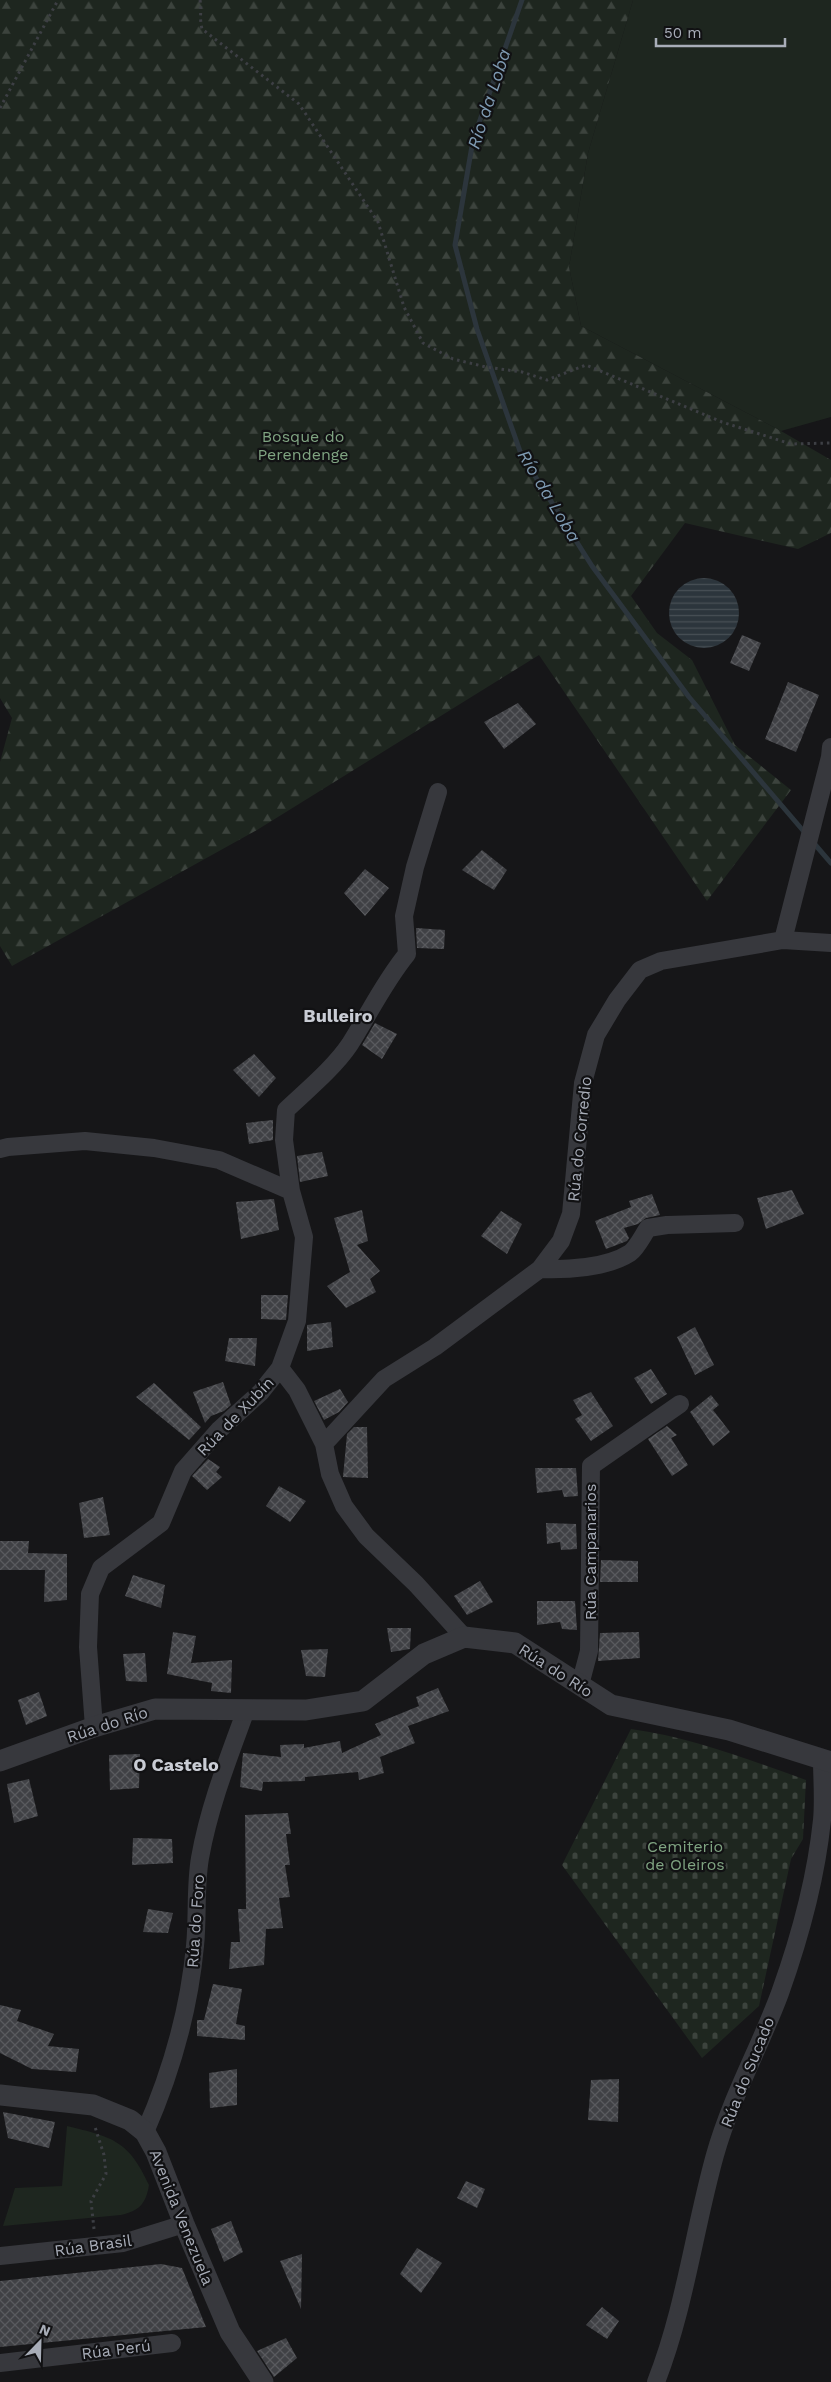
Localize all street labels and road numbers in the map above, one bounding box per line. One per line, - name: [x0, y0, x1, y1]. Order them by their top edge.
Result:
- street label: Rúa do Corredio: [563, 1075, 596, 1203]
- street label: Rúa de Xubín: [193, 1373, 278, 1460]
- street label: Rúa Campanarios: [581, 1484, 600, 1620]
- street label: Rúa do Río: [515, 1640, 596, 1701]
- street label: Rúa do Río: [64, 1702, 150, 1746]
- street label: Rúa do Foro: [183, 1874, 208, 1969]
- street label: Rúa do Sucado: [717, 2014, 778, 2130]
- street label: Avenida Venezuela: [146, 2146, 218, 2288]
- street label: Rúa Brasil: [53, 2231, 133, 2260]
- street label: Rúa Perú: [80, 2336, 152, 2363]

